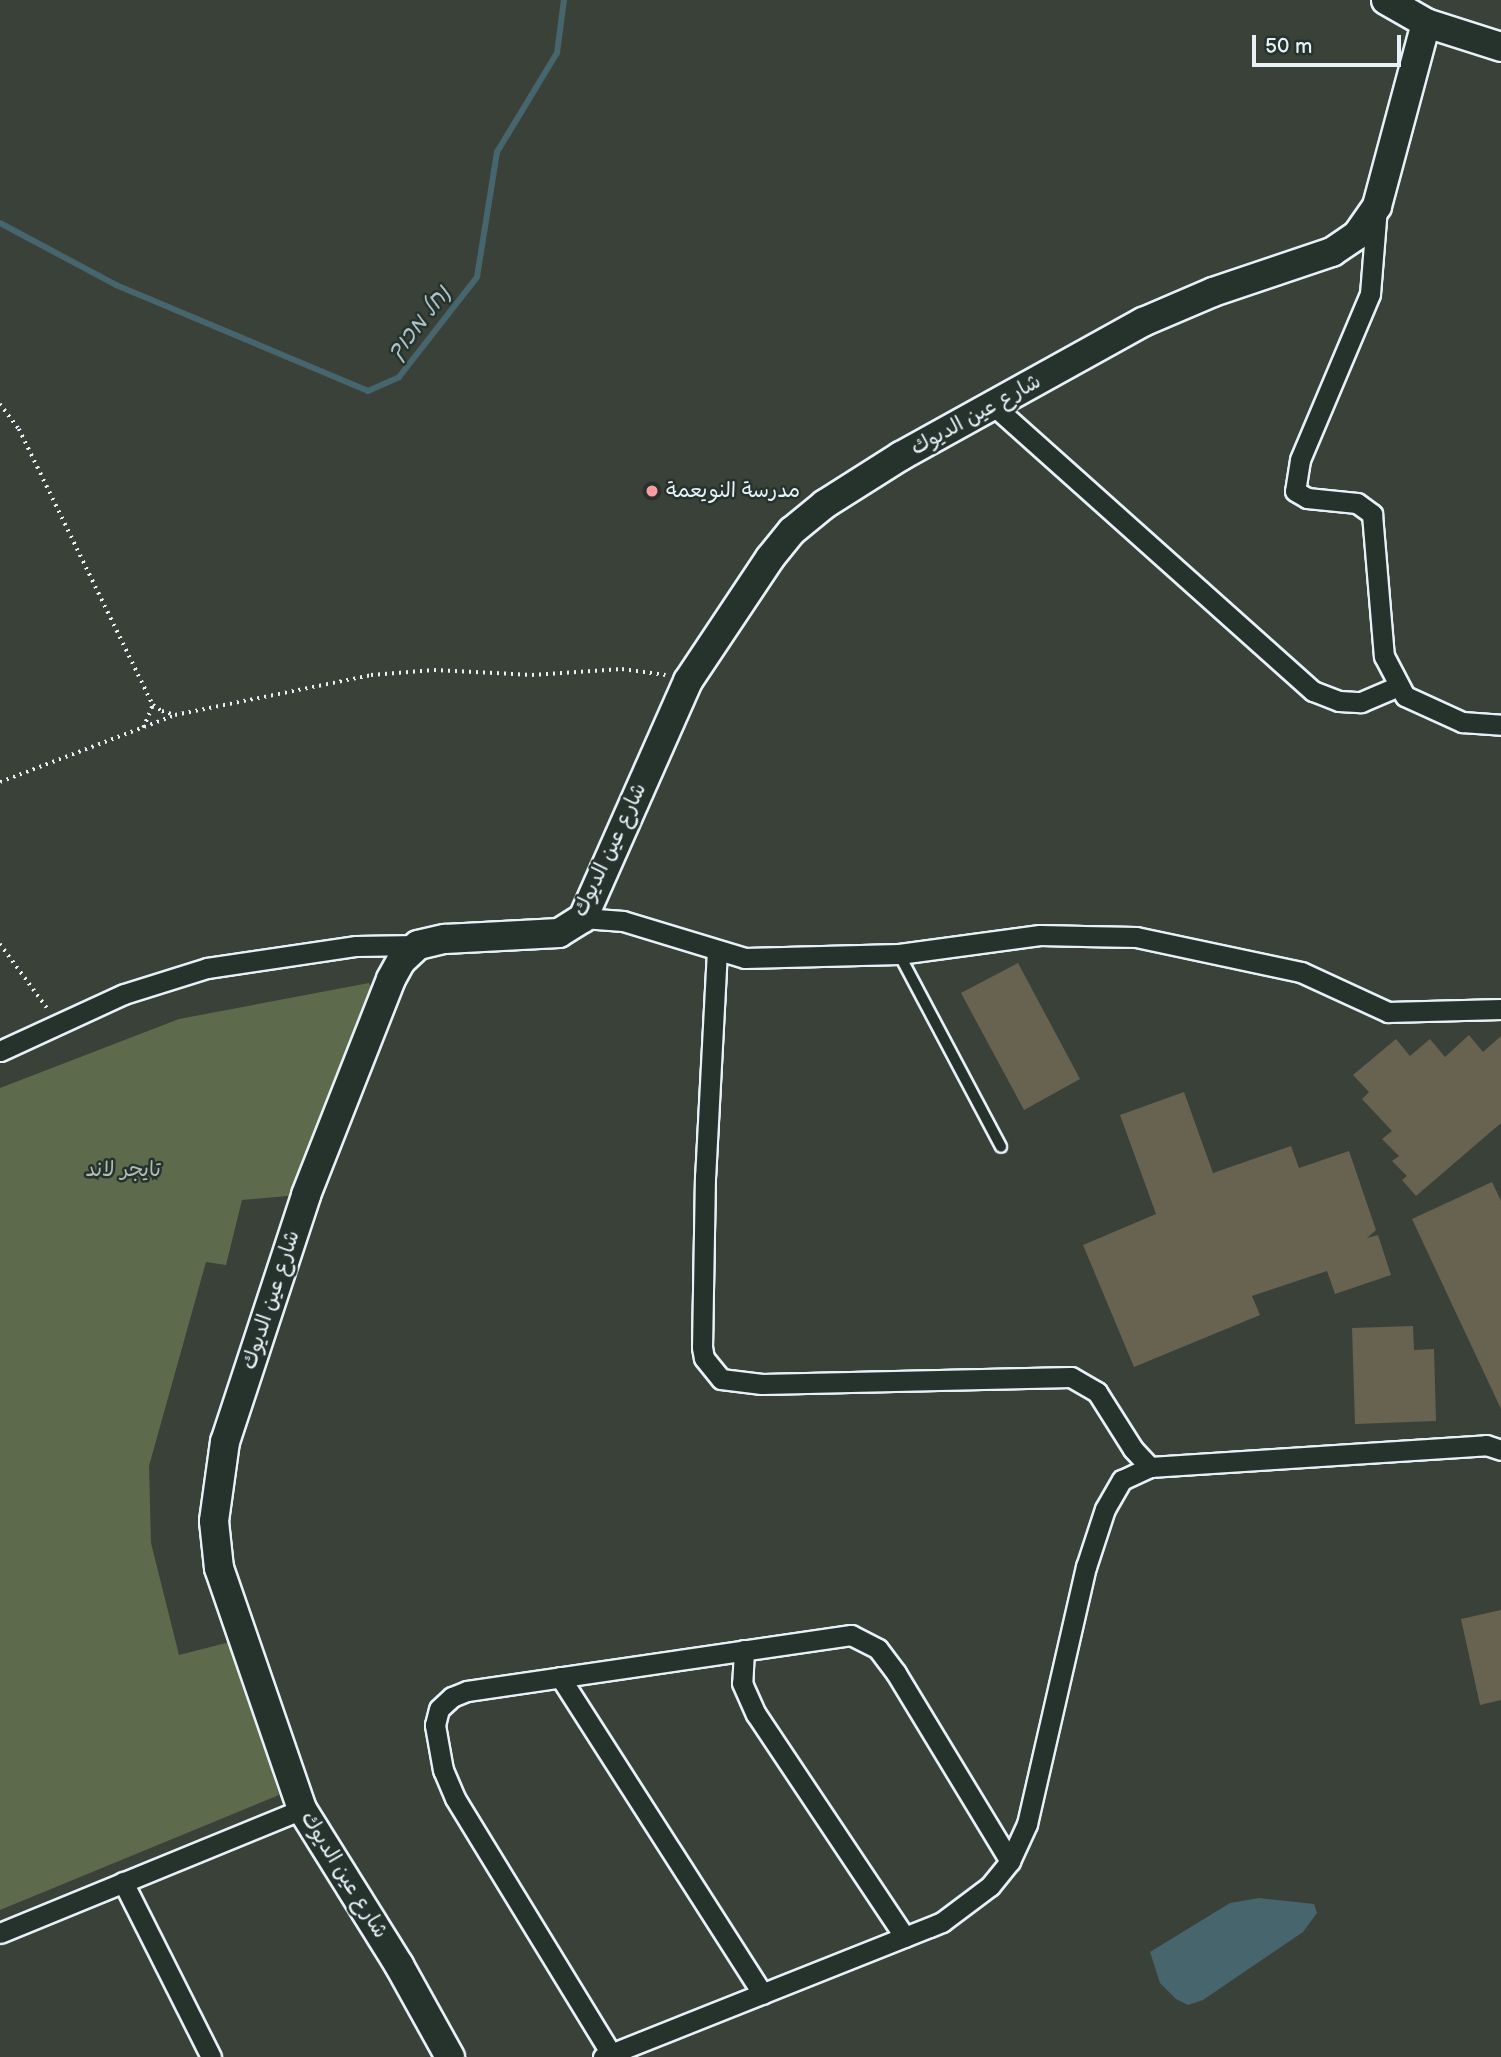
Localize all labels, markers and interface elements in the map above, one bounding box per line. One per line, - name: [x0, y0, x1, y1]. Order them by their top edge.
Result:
- scale bar: [1256, 21, 1405, 65]
- text: 50 m: [1265, 34, 1312, 59]
- water label: נחל מכוך: [382, 281, 456, 365]
- street label: شارع عين الديوك: [907, 369, 1045, 461]
- place label: مدرسة النويعمة: [666, 478, 800, 504]
- marker: مدرسة النويعمة: [644, 483, 660, 499]
- street label: شارع عين الديوك: [568, 779, 652, 921]
- park label: تايجر لاند: [85, 1157, 161, 1183]
- street label: شارع عين الديوك: [237, 1227, 305, 1373]
- street label: شارع عين الديوك: [295, 1807, 393, 1943]

